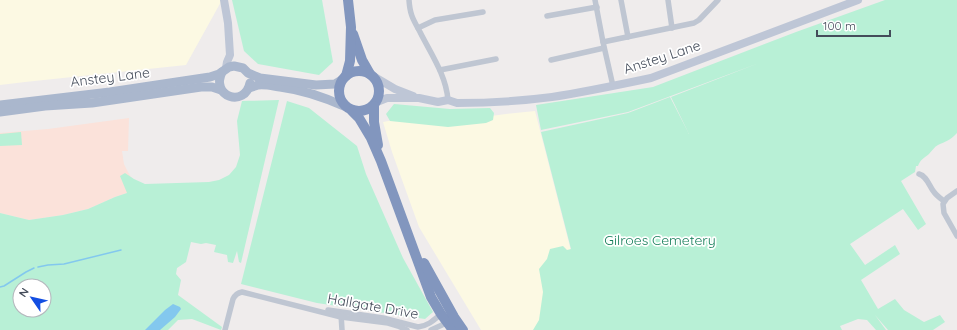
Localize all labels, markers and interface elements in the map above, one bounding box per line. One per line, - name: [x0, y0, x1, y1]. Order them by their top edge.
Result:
- scale bar: [817, 12, 890, 38]
- text: 100 m: [823, 18, 856, 33]
- street label: Anstey Lane: [621, 36, 703, 78]
- street label: Anstey Lane: [69, 63, 151, 91]
- park label: Gilroes Cemetery: [604, 231, 716, 249]
- north arrow: [12, 278, 52, 318]
- text: N: [16, 285, 32, 300]
- street label: Hallgate Drive: [326, 289, 420, 323]

